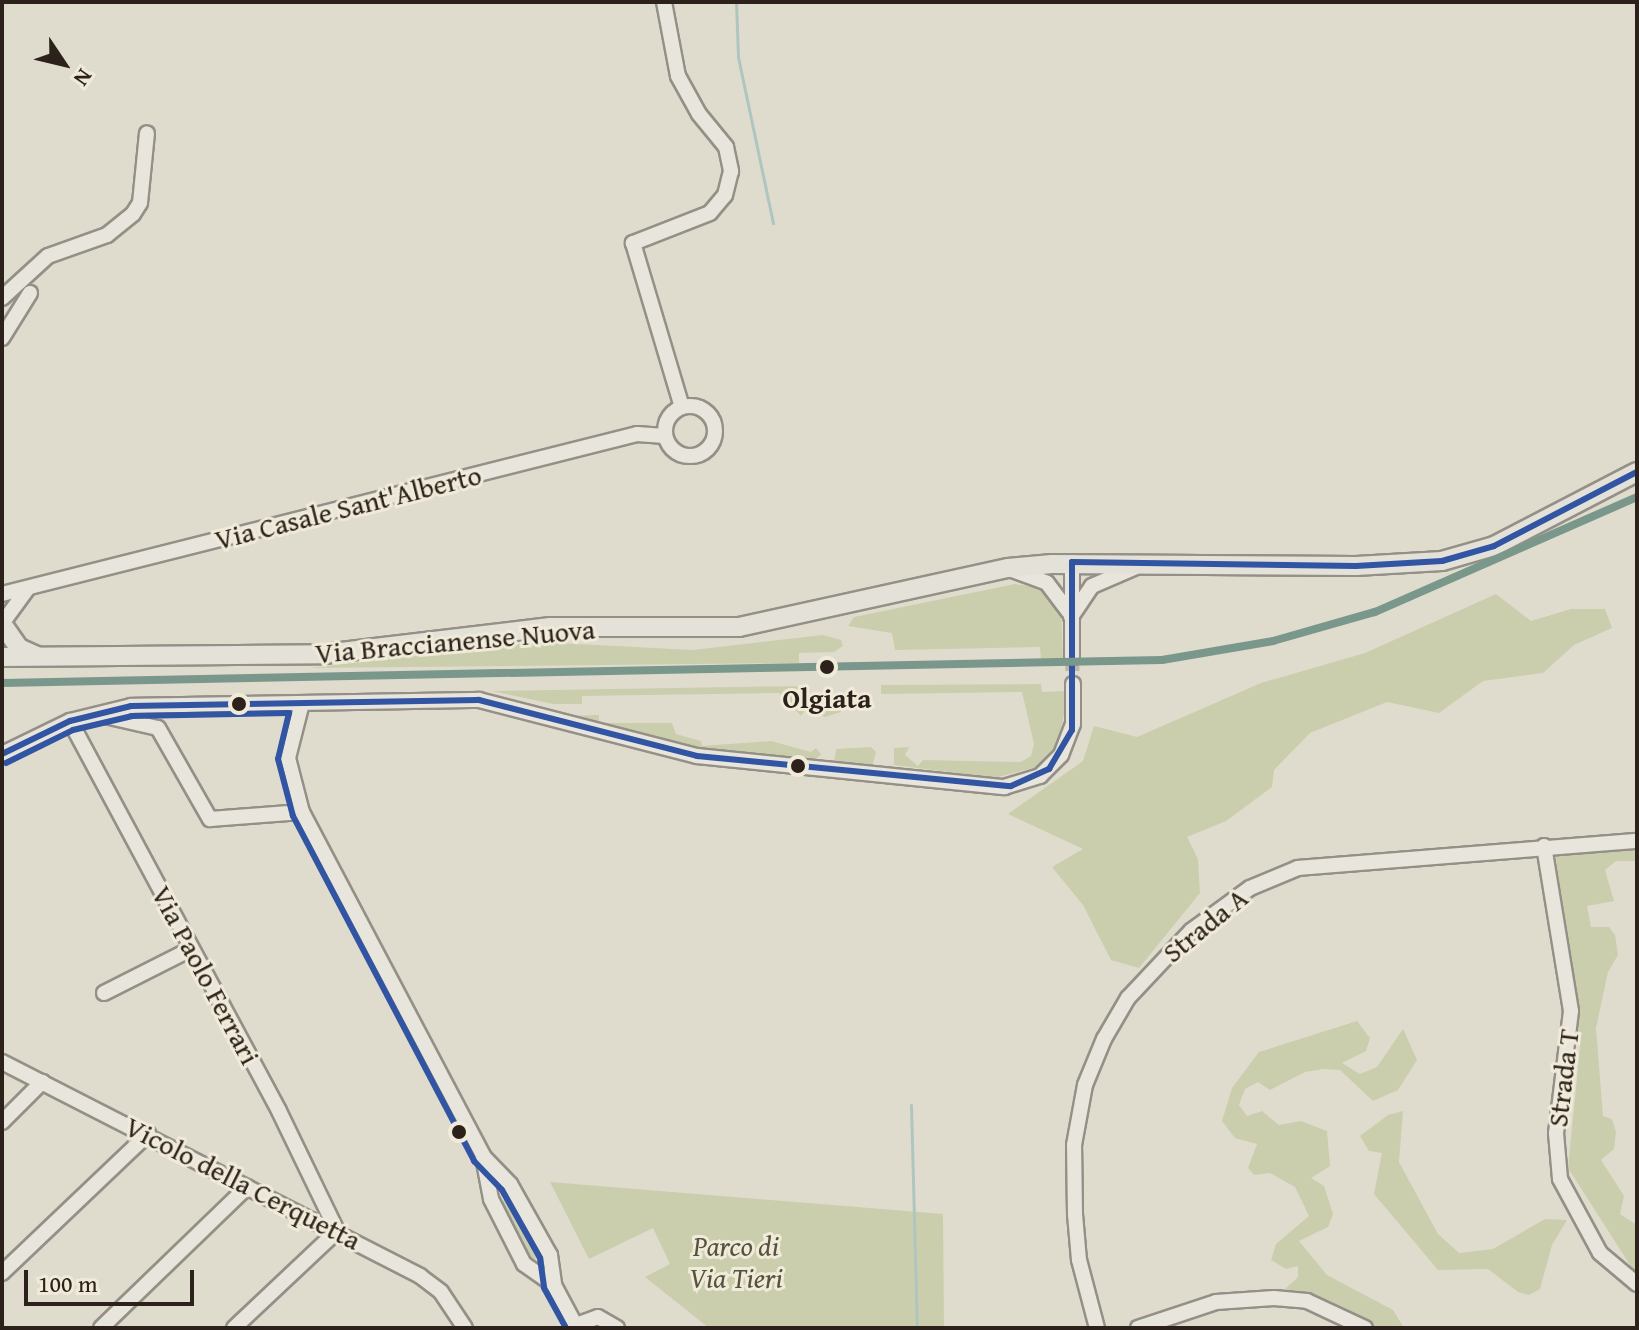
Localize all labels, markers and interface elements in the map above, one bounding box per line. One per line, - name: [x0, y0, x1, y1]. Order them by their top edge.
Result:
- north arrow: [24, 24, 104, 104]
- text: N: [66, 63, 101, 93]
- street label: Via Casale Sant'Alberto: [211, 458, 485, 556]
- street label: Via Braccianense Nuova: [314, 612, 596, 670]
- marker: Olgiata: [816, 656, 838, 678]
- place label: Olgiata: [782, 681, 872, 715]
- unlabelled marker: [231, 696, 247, 712]
- unlabelled marker: [790, 758, 806, 774]
- street label: Via Paolo Ferrari: [145, 880, 267, 1070]
- street label: Strada A: [1156, 881, 1254, 969]
- street label: Strada T: [1540, 1027, 1586, 1129]
- street label: Vicolo della Cerquetta: [120, 1109, 366, 1257]
- unlabelled marker: [451, 1124, 467, 1140]
- park label: Parco di Via Tieri: [689, 1229, 783, 1295]
- scale bar: [28, 1254, 198, 1304]
- text: 100 m: [38, 1266, 98, 1301]

